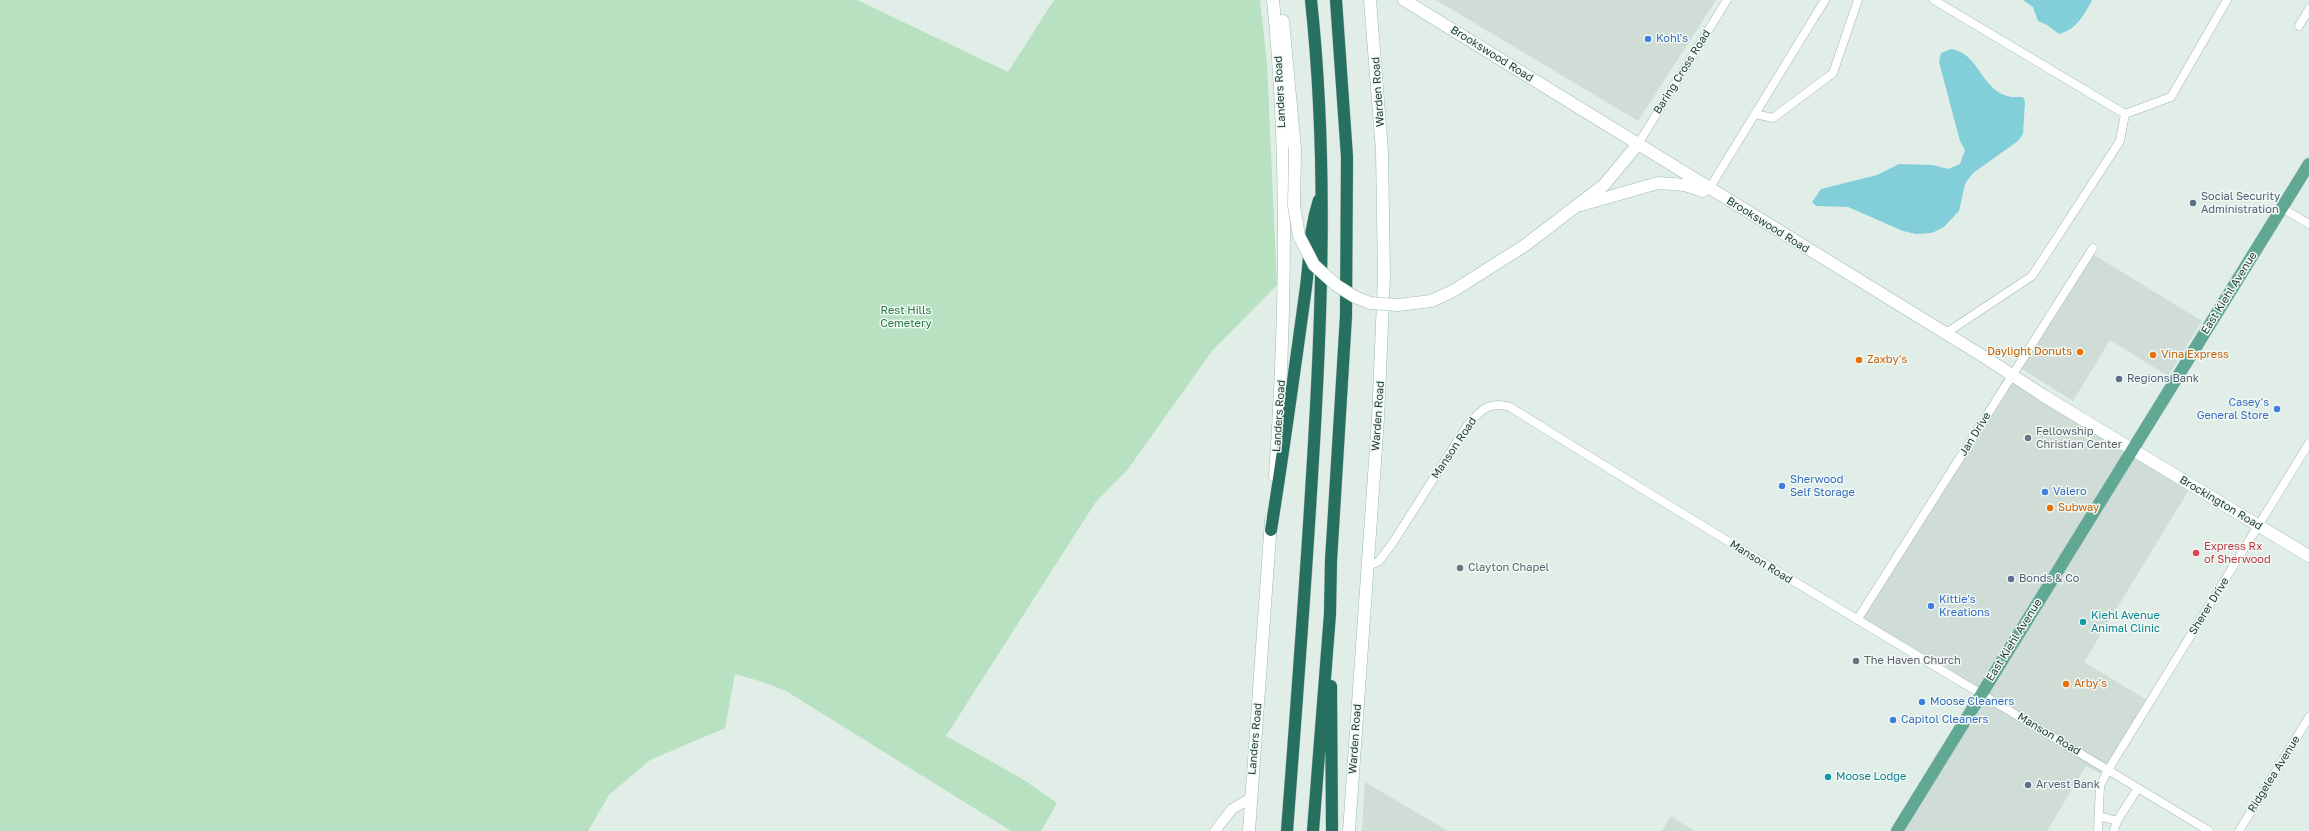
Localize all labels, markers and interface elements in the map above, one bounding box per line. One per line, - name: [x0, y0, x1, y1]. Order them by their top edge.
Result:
- street label: Brookswood Road: [1448, 23, 1536, 85]
- street label: Baring Cross Road: [1651, 27, 1713, 117]
- place label: Kohl's: [1656, 32, 1688, 46]
- marker: Kohl's: [1643, 34, 1653, 44]
- street label: Landers Road: [1272, 56, 1288, 128]
- street label: Warden Road: [1369, 57, 1387, 127]
- place label: Social Security Administration: [2201, 190, 2280, 216]
- street label: Brookswood Road: [1724, 194, 1812, 256]
- marker: Social Security Administration: [2188, 198, 2198, 208]
- street label: East Kiehl Avenue: [2198, 249, 2260, 337]
- park label: Rest Hills Cemetery: [880, 304, 932, 330]
- place label: Daylight Donuts: [1987, 345, 2072, 359]
- marker: Daylight Donuts: [2075, 347, 2085, 357]
- place label: Vina Express: [2161, 348, 2229, 362]
- marker: Vina Express: [2148, 350, 2158, 360]
- place label: Zaxby's: [1867, 353, 1907, 367]
- marker: Zaxby's: [1854, 355, 1864, 365]
- place label: Regions Bank: [2127, 372, 2199, 386]
- marker: Regions Bank: [2114, 374, 2124, 384]
- street label: Landers Road: [1270, 379, 1288, 453]
- street label: Warden Road: [1369, 381, 1387, 451]
- place label: Casey's General Store: [2197, 396, 2269, 422]
- marker: Casey's General Store: [2272, 404, 2282, 414]
- street label: Jan Drive: [1956, 410, 1994, 458]
- street label: Manson Road: [1429, 415, 1479, 481]
- place label: Fellowship Christian Center: [2036, 425, 2122, 451]
- marker: Fellowship Christian Center: [2023, 433, 2033, 443]
- place label: Sherwood Self Storage: [1790, 473, 1855, 499]
- street label: Brockington Road: [2177, 473, 2265, 533]
- marker: Sherwood Self Storage: [1777, 481, 1787, 491]
- place label: Valero: [2053, 485, 2086, 499]
- marker: Valero: [2040, 487, 2050, 497]
- place label: Subway: [2058, 501, 2099, 515]
- marker: Subway: [2045, 503, 2055, 513]
- street label: Manson Road: [1727, 538, 1795, 586]
- place label: Express Rx of Sherwood: [2204, 540, 2271, 566]
- marker: Express Rx of Sherwood: [2191, 548, 2201, 558]
- place label: Clayton Chapel: [1468, 561, 1549, 575]
- marker: Clayton Chapel: [1455, 563, 1465, 573]
- place label: Bonds & Co: [2019, 572, 2079, 586]
- marker: Bonds & Co: [2006, 574, 2016, 584]
- street label: Sherer Drive: [2186, 575, 2232, 637]
- place label: Kittie's Kreations: [1939, 593, 1990, 619]
- street label: East Kiehl Avenue: [1983, 596, 2045, 684]
- marker: Kittie's Kreations: [1926, 601, 1936, 611]
- place label: Kiehl Avenue Animal Clinic: [2091, 609, 2160, 635]
- marker: Kiehl Avenue Animal Clinic: [2078, 617, 2088, 627]
- place label: The Haven Church: [1864, 654, 1961, 668]
- marker: The Haven Church: [1851, 656, 1861, 666]
- place label: Arby's: [2074, 677, 2107, 691]
- marker: Arby's: [2061, 679, 2071, 689]
- place label: Moose Cleaners: [1930, 695, 2014, 709]
- marker: Moose Cleaners: [1917, 697, 1927, 707]
- street label: Landers Road: [1245, 702, 1265, 776]
- street label: Warden Road: [1346, 704, 1364, 774]
- street label: Manson Road: [2015, 710, 2083, 758]
- place label: Capitol Cleaners: [1901, 713, 1988, 727]
- marker: Capitol Cleaners: [1888, 715, 1898, 725]
- street label: Ridgelea Avenue: [2245, 733, 2303, 815]
- place label: Moose Lodge: [1836, 770, 1906, 784]
- marker: Moose Lodge: [1823, 772, 1833, 782]
- place label: Arvest Bank: [2036, 778, 2100, 792]
- marker: Arvest Bank: [2023, 780, 2033, 790]

